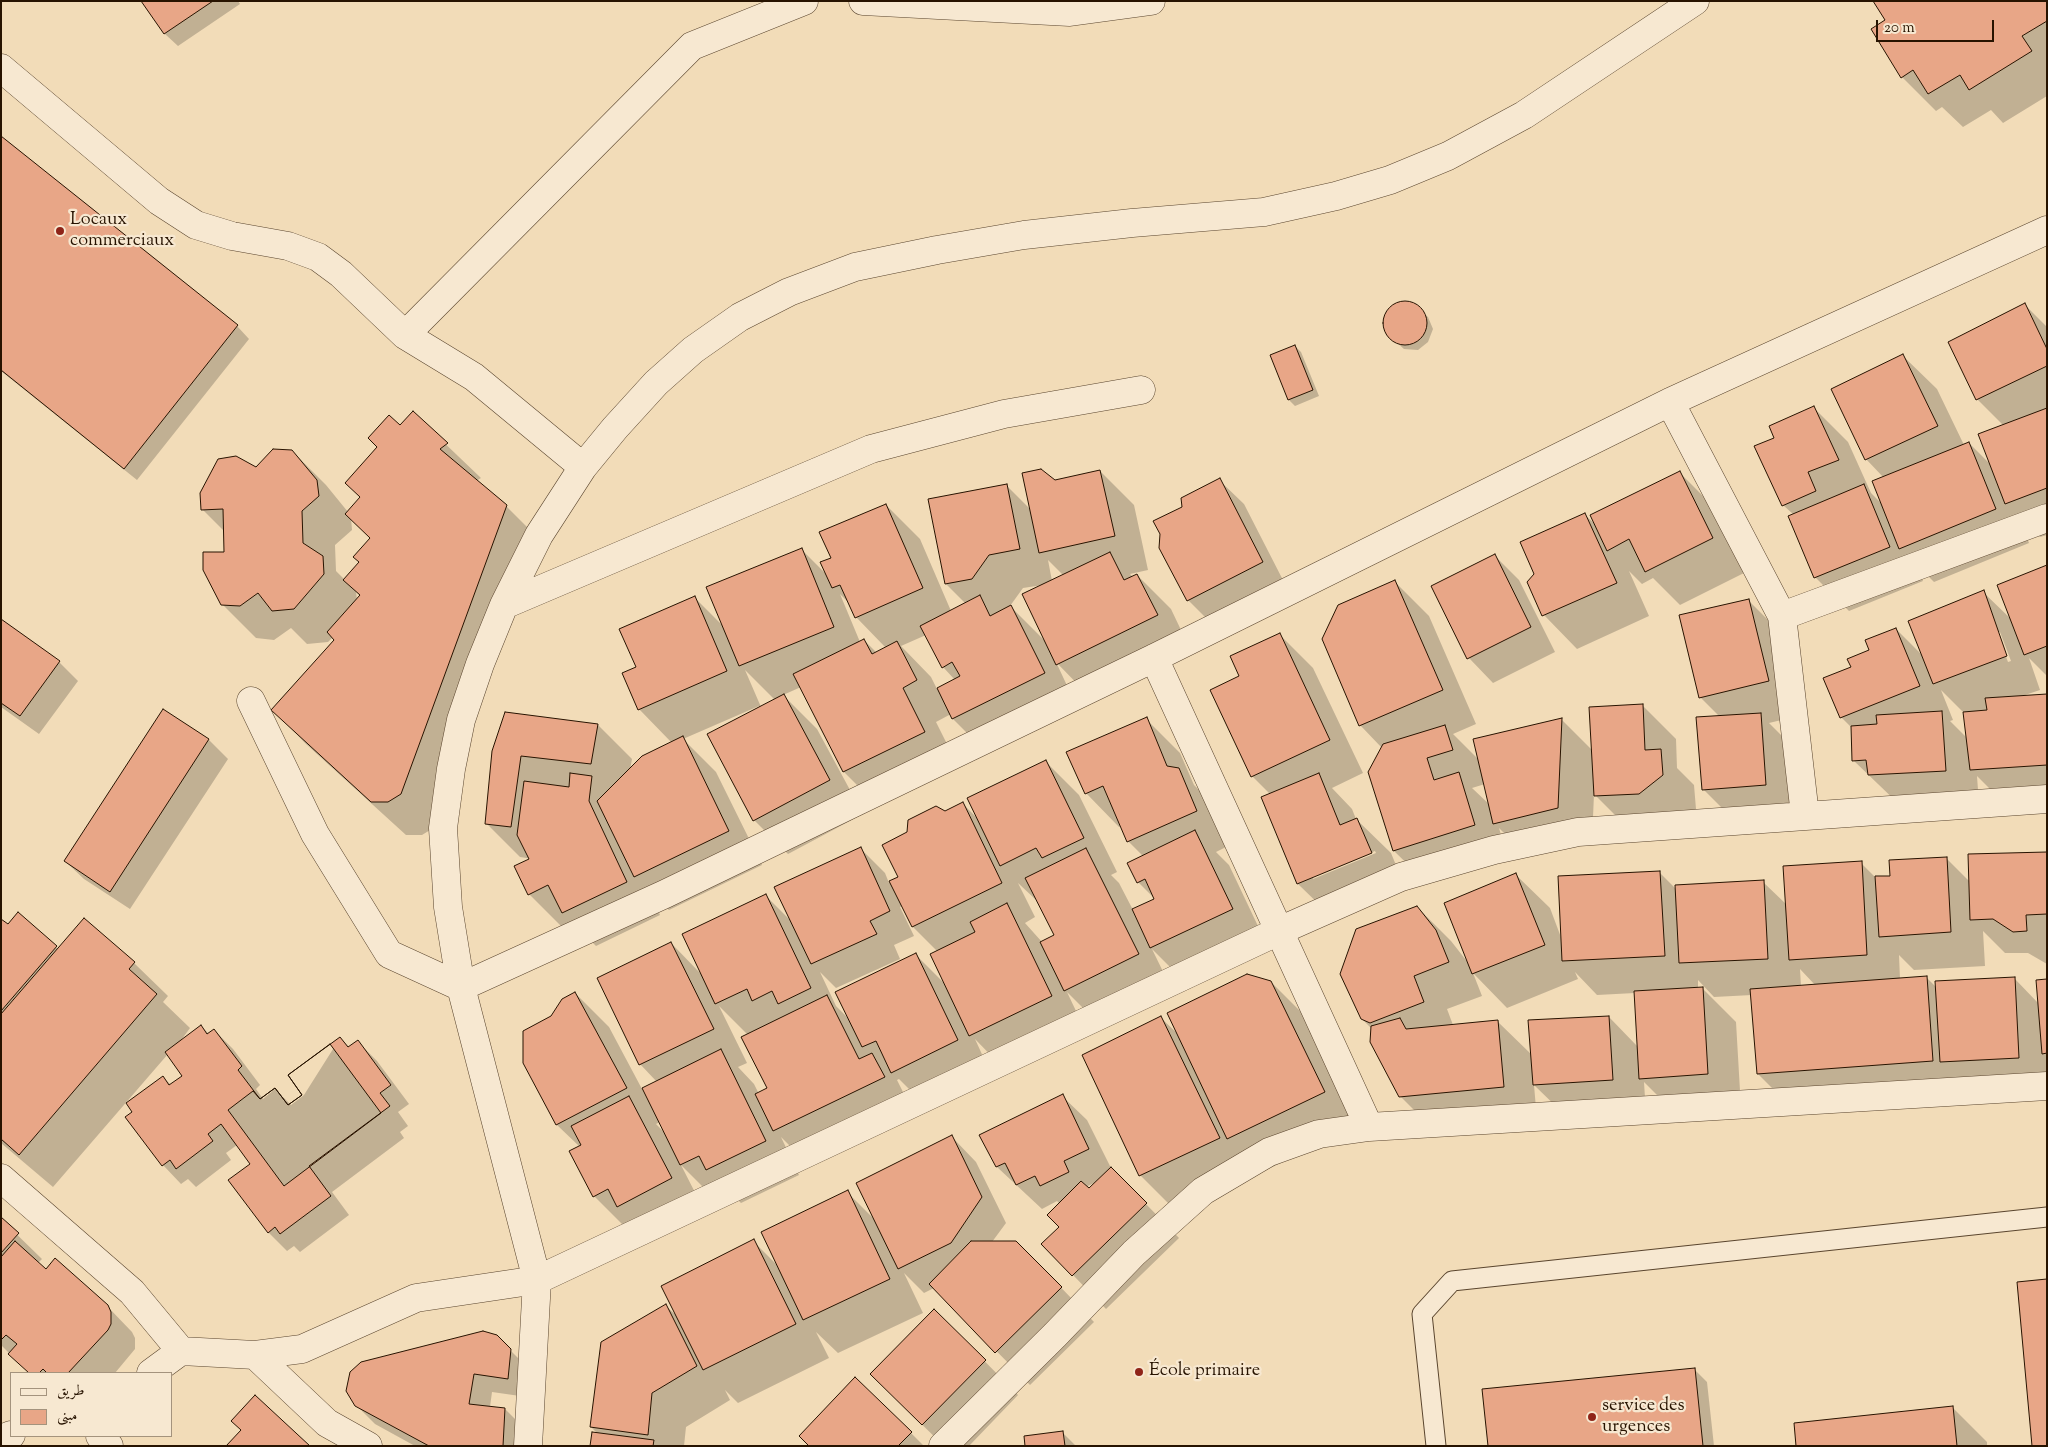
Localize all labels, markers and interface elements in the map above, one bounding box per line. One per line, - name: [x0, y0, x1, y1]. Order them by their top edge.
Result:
- scale bar: [1878, 10, 1996, 42]
- text: 20 m: [1884, 18, 1915, 39]
- place label: Locaux commerciaux: [70, 210, 174, 252]
- marker: Locaux commerciaux: [54, 225, 66, 237]
- place label: École primaire: [1149, 1361, 1260, 1383]
- marker: École primaire: [1133, 1366, 1145, 1378]
- legend: [10, 1372, 172, 1437]
- text: طريق: [57, 1381, 84, 1402]
- place label: service des urgences: [1602, 1396, 1684, 1438]
- text: مبنى: [57, 1406, 77, 1427]
- marker: service des urgences: [1586, 1411, 1598, 1423]

